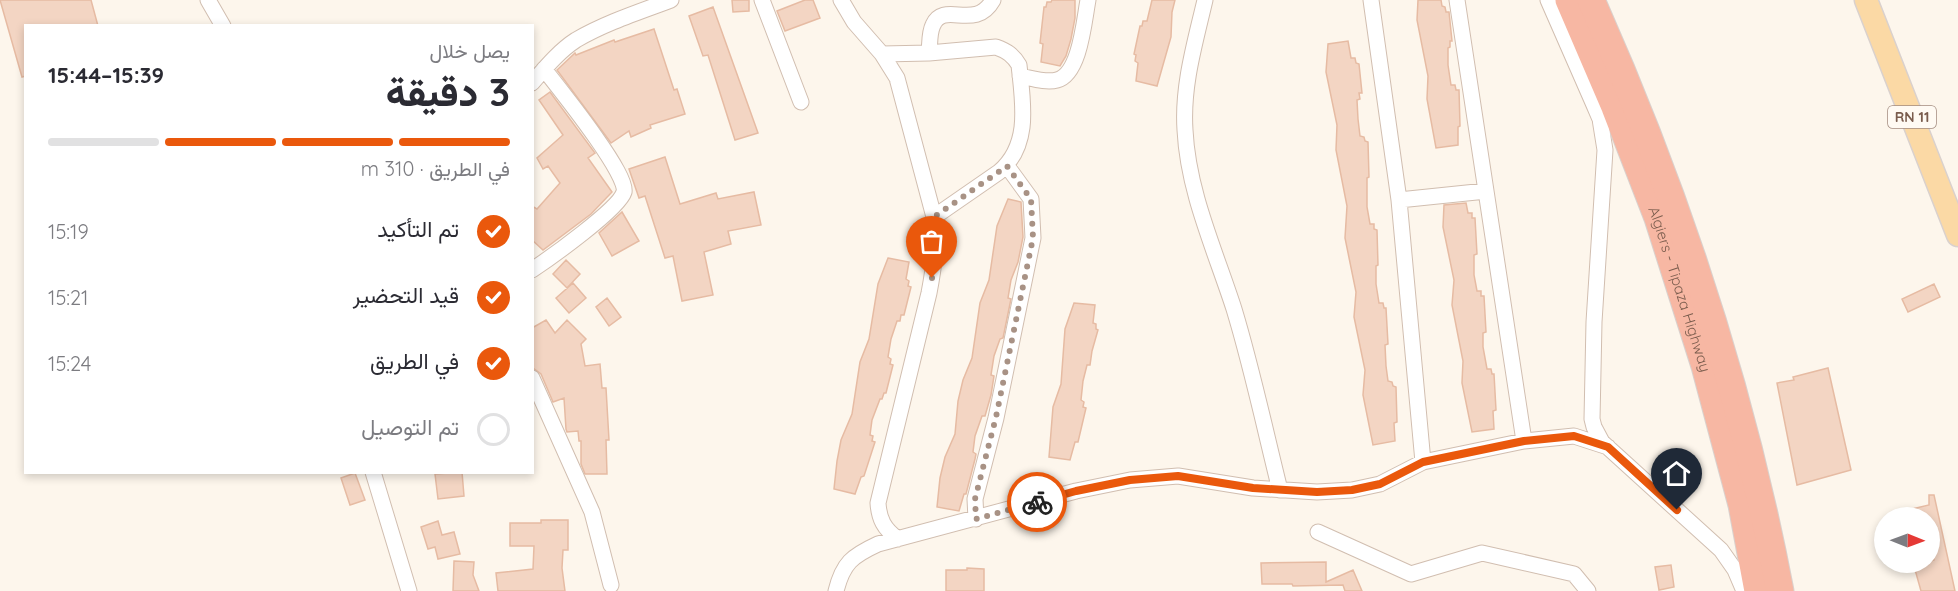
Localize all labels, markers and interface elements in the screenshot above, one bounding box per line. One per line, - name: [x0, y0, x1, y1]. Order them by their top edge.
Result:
- text: يصل خلال: [429, 38, 510, 63]
- text: 15:39–15:44: [48, 61, 164, 89]
- text: 3 دقيقة: [386, 67, 510, 116]
- road number: RN 11: [1888, 106, 1936, 128]
- text: في الطريق · 310 m: [361, 156, 510, 181]
- street label: Algiers - Tipaza Highway: [1645, 203, 1716, 374]
- text: تم التأكيد: [377, 215, 459, 243]
- icon: check: [477, 215, 510, 248]
- pin: [906, 216, 957, 278]
- text: 15:19: [48, 219, 89, 244]
- icon: bag: [915, 225, 948, 258]
- text: قيد التحضير: [353, 281, 459, 309]
- icon: check: [477, 281, 510, 314]
- text: 15:21: [48, 285, 89, 310]
- text: في الطريق: [370, 347, 459, 375]
- icon: check: [477, 347, 510, 380]
- text: 15:24: [48, 351, 91, 376]
- text: تم التوصيل: [361, 413, 459, 441]
- pin: [1651, 448, 1702, 510]
- icon: home: [1660, 457, 1693, 490]
- courier: [1007, 472, 1067, 532]
- icon: bike: [1021, 486, 1054, 519]
- north arrow: [1874, 507, 1940, 573]
- map controls: [1874, 507, 1940, 573]

